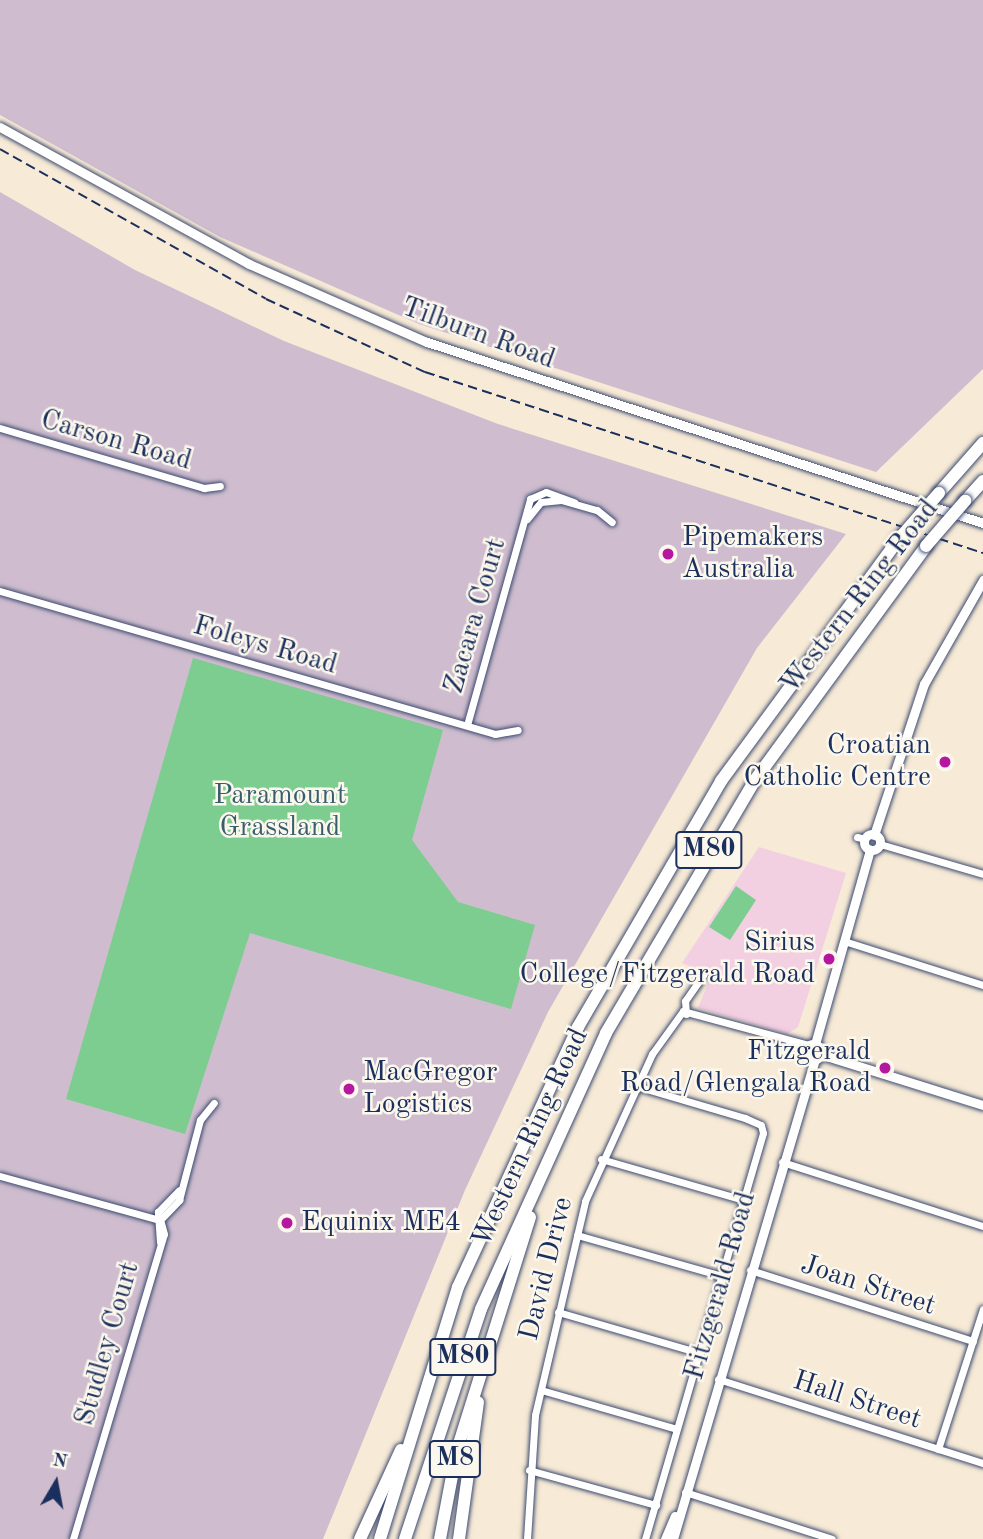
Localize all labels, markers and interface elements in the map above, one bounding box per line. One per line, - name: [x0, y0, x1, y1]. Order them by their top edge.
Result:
- street label: Tilburn Road: [397, 291, 559, 377]
- street label: Carson Road: [37, 403, 195, 479]
- street label: Western Ring Road: [774, 493, 946, 701]
- place label: Pipemakers Australia: [682, 521, 823, 587]
- street label: Zacara Court: [438, 534, 514, 698]
- marker: Pipemakers Australia: [660, 546, 676, 562]
- street label: Foleys Road: [189, 609, 341, 683]
- place label: Croatian Catholic Centre: [743, 729, 931, 795]
- marker: Croatian Catholic Centre: [937, 754, 953, 770]
- park label: Paramount Grassland: [214, 779, 346, 845]
- road number: M80: [674, 828, 744, 872]
- place label: Sirius College/Fitzgerald Road: [519, 926, 815, 992]
- marker: Sirius College/Fitzgerald Road: [821, 951, 837, 967]
- street label: Western Ring Road: [466, 1023, 596, 1253]
- place label: Fitzgerald Road/Glengala Road: [620, 1035, 871, 1101]
- place label: MacGregor Logistics: [363, 1056, 498, 1122]
- marker: Fitzgerald Road/Glengala Road: [877, 1060, 893, 1076]
- marker: MacGregor Logistics: [341, 1081, 357, 1097]
- street label: Fitzgerald Road: [678, 1188, 764, 1384]
- street label: David Drive: [513, 1194, 581, 1344]
- place label: Equinix ME4: [301, 1206, 461, 1240]
- marker: Equinix ME4: [279, 1215, 295, 1231]
- street label: Joan Street: [796, 1248, 940, 1324]
- street label: Studley Court: [69, 1258, 147, 1430]
- road number: M80: [428, 1334, 498, 1380]
- street label: Hall Street: [789, 1364, 925, 1438]
- road number: M8: [429, 1436, 481, 1482]
- north arrow: [21, 1448, 91, 1518]
- text: N: [51, 1451, 69, 1472]

